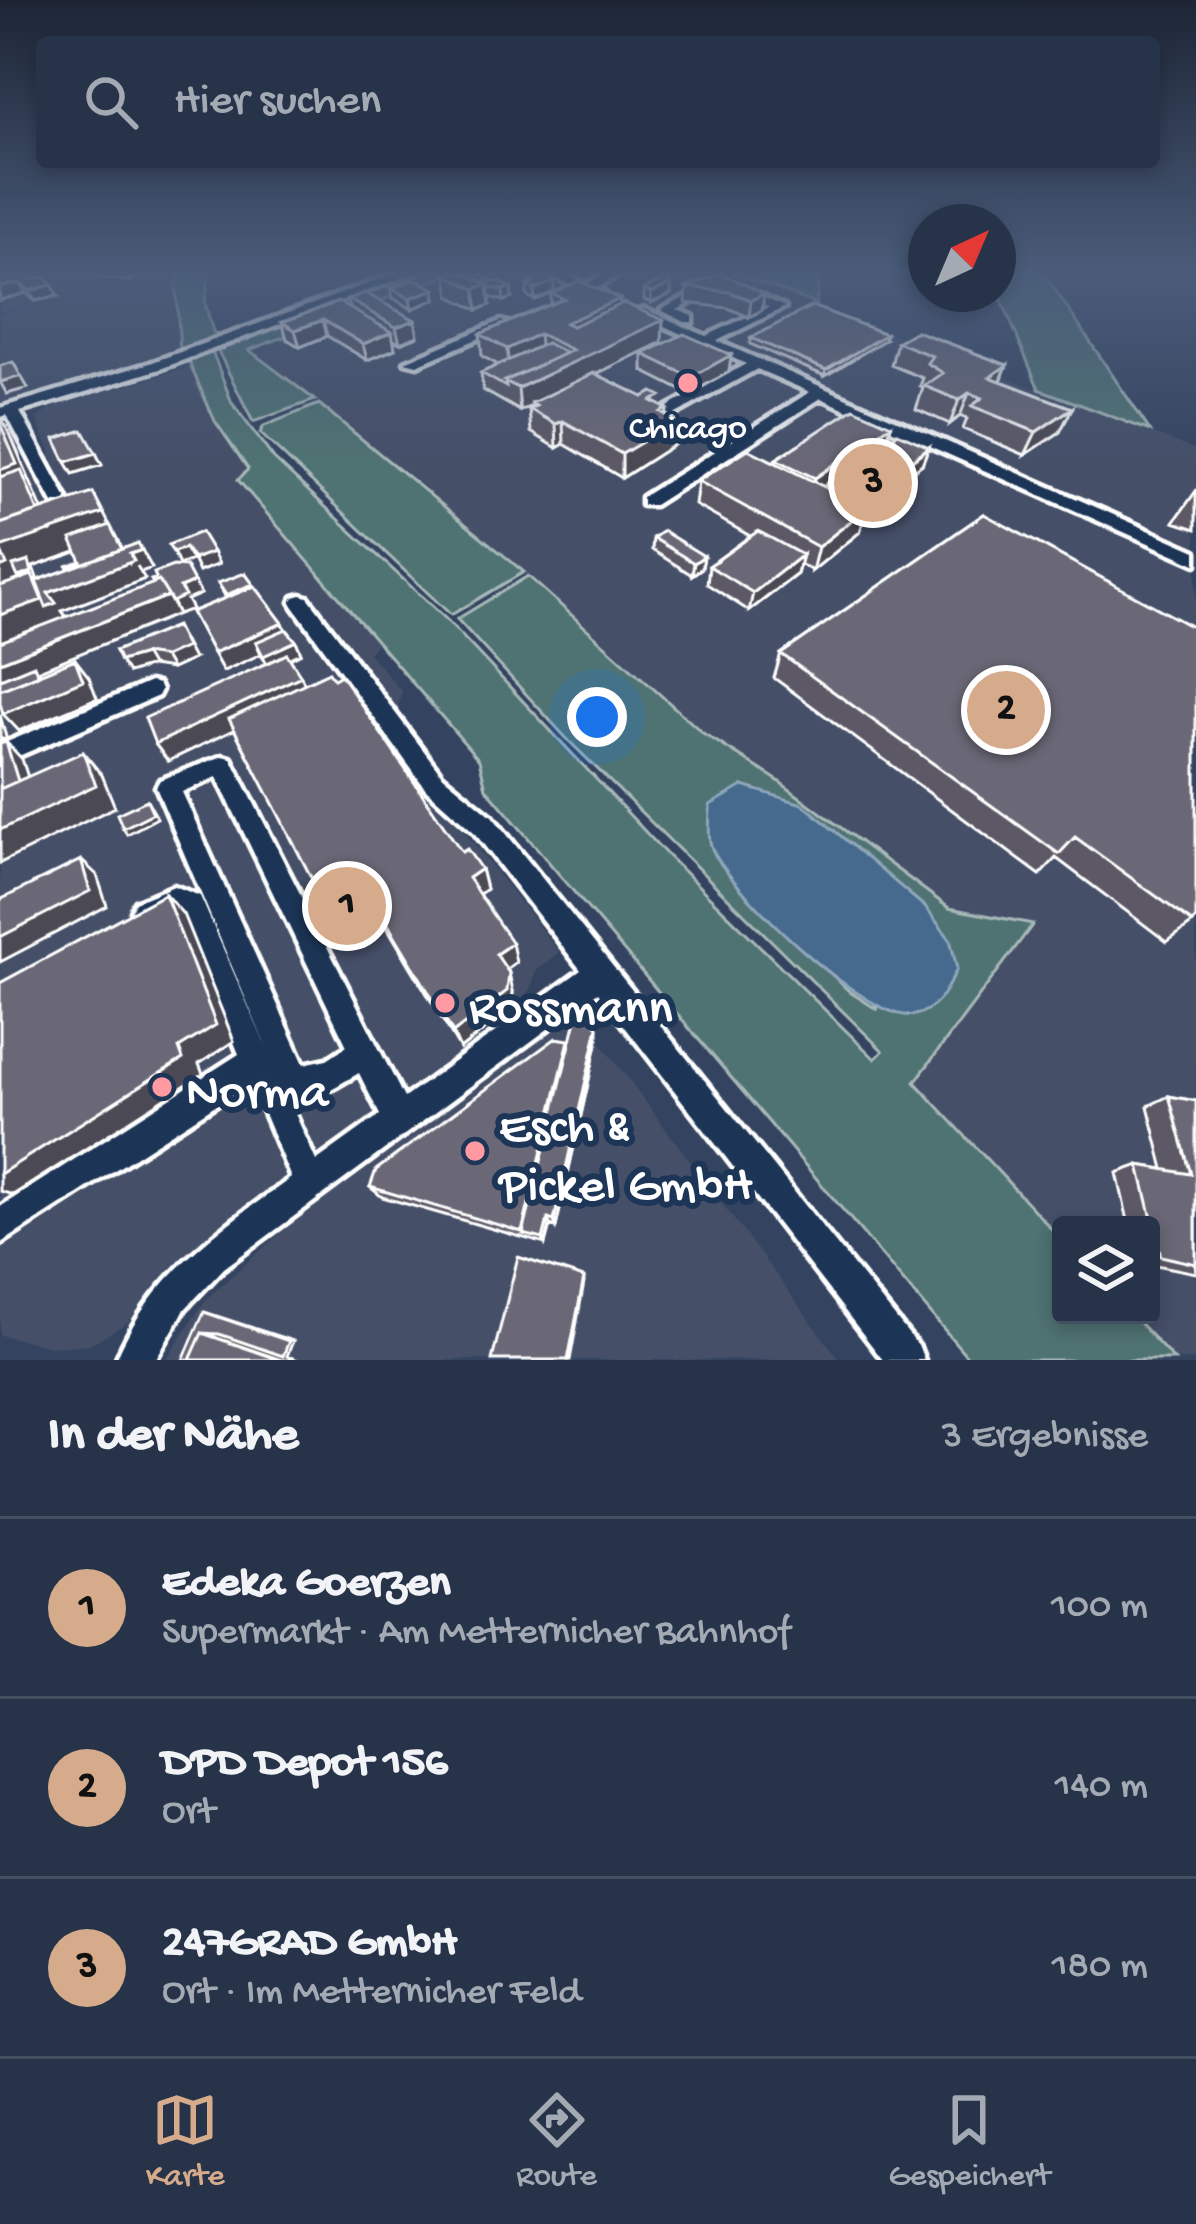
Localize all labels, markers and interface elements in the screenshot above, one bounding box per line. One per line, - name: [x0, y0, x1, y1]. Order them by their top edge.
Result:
- search box: [36, 36, 1160, 168]
- icon: search: [78, 69, 144, 135]
- text: Hier suchen: [174, 76, 381, 129]
- north arrow: [908, 204, 1016, 312]
- marker: Chicago: [675, 370, 701, 396]
- place label: Chicago: [629, 409, 747, 452]
- pin: 3: [834, 438, 912, 528]
- pin: 2: [967, 665, 1045, 755]
- your location: [567, 687, 627, 747]
- pin: 1: [308, 861, 386, 951]
- place label: Rossmann: [469, 982, 673, 1042]
- marker: Rossmann: [432, 990, 458, 1016]
- place label: Norma: [186, 1066, 330, 1126]
- marker: Norma: [149, 1074, 175, 1100]
- place label: Esch & Pickel GmbH: [497, 1101, 753, 1220]
- marker: Esch & Pickel GmbH: [462, 1138, 488, 1164]
- map controls: [1052, 1216, 1160, 1324]
- button: layers: [1052, 1216, 1160, 1324]
- text: In der Nähe: [48, 1408, 298, 1468]
- text: 3 Ergebnisse: [942, 1415, 1148, 1461]
- text: Edeka Goerzen: [162, 1558, 451, 1611]
- text: 1: [79, 1585, 95, 1631]
- text: 100 m: [1051, 1585, 1148, 1631]
- text: Supermarkt · Am Metternicher Bahnhof: [162, 1611, 790, 1657]
- text: DPD Depot 156: [162, 1738, 448, 1791]
- text: 2: [77, 1765, 97, 1811]
- text: 140 m: [1055, 1765, 1148, 1811]
- text: Ort: [162, 1791, 215, 1837]
- text: 247GRAD GmbH: [162, 1918, 457, 1971]
- text: 3: [77, 1945, 97, 1991]
- text: 180 m: [1052, 1945, 1148, 1991]
- text: Ort · Im Metternicher Feld: [162, 1971, 581, 2017]
- tab: Karte: [146, 2087, 225, 2197]
- tab: Route: [516, 2087, 597, 2197]
- tab: Gespeichert: [889, 2087, 1050, 2197]

